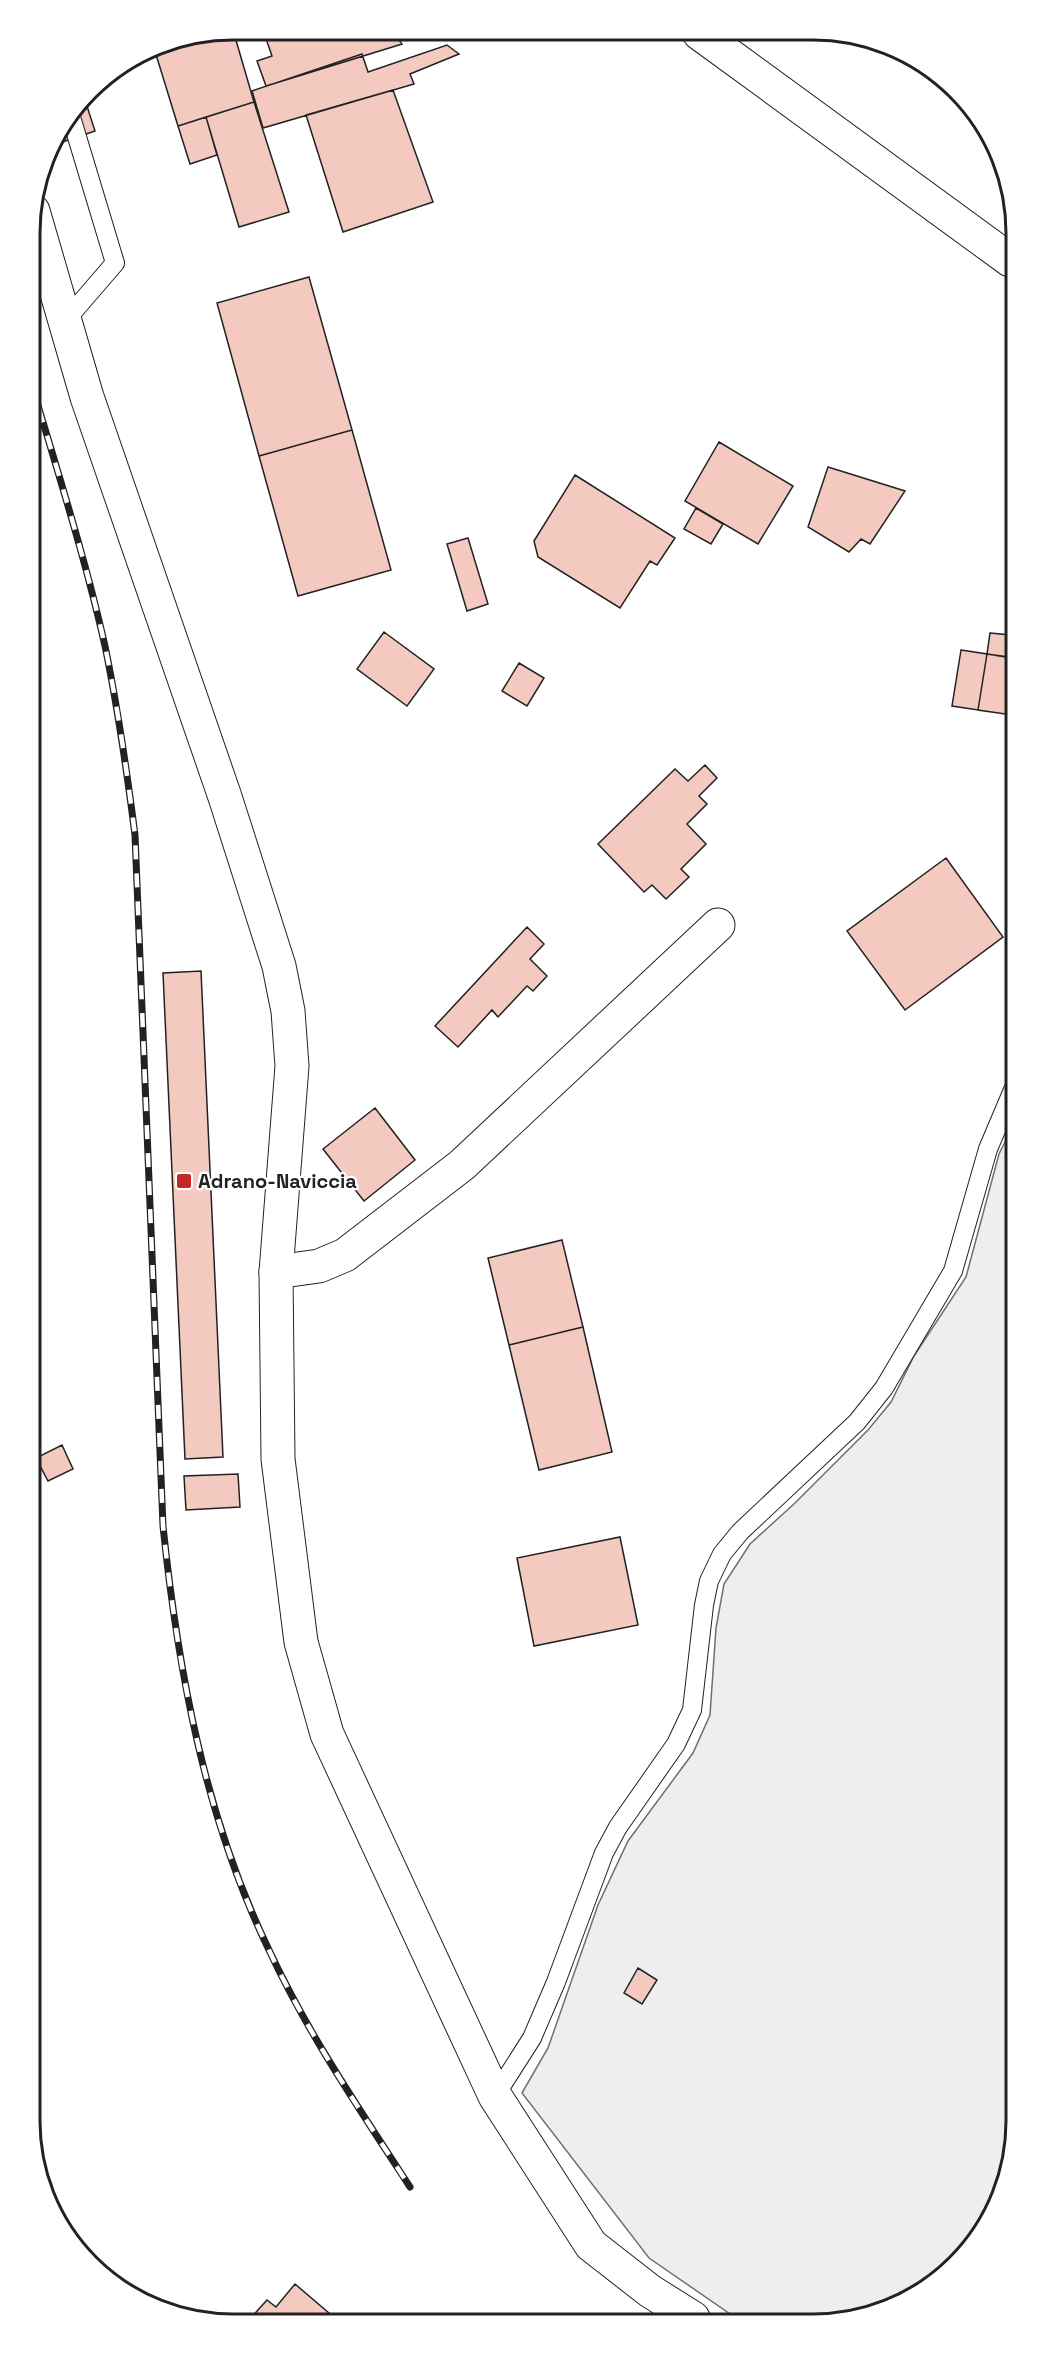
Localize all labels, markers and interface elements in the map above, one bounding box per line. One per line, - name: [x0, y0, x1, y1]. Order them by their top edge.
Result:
- place label: Adrano-Naviccia: [198, 1168, 357, 1194]
- marker: Adrano-Naviccia: [175, 1172, 193, 1190]

